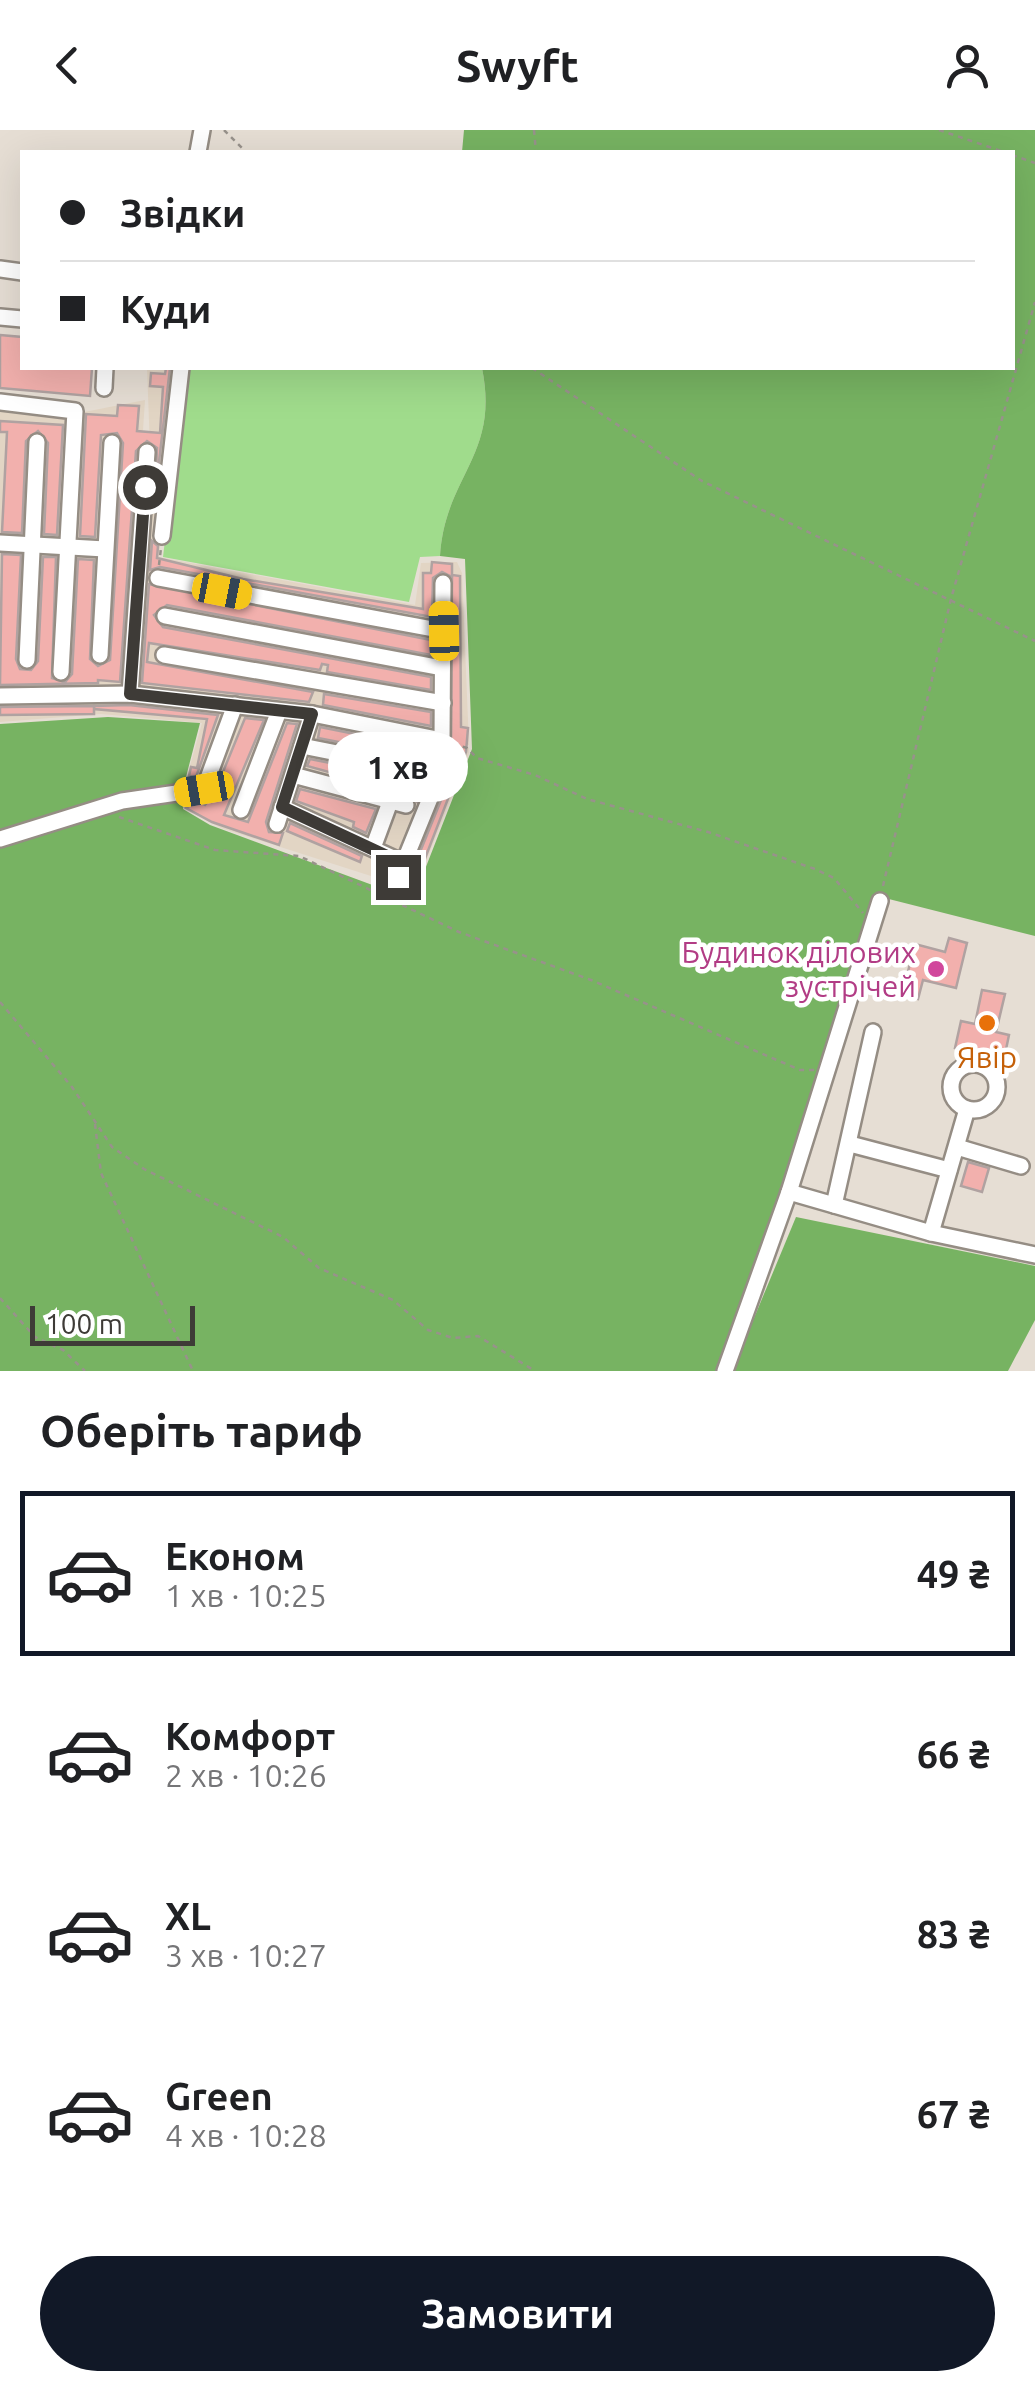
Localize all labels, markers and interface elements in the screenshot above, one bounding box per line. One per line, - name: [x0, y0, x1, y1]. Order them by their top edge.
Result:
- icon: back: [40, 38, 95, 93]
- icon: person: [940, 38, 995, 93]
- text: Swyft: [456, 40, 579, 91]
- text: Звідки: [120, 192, 245, 234]
- text: Куди: [120, 288, 211, 330]
- route start: [123, 465, 168, 510]
- car: [190, 571, 254, 611]
- car: [428, 601, 460, 661]
- callout: 1 хв: [328, 732, 468, 802]
- text: 1 хв: [367, 749, 429, 785]
- car: [172, 769, 236, 809]
- route end: [376, 855, 421, 900]
- place label: Будинок ділових зустрічей: [681, 935, 916, 1003]
- marker: Будинок ділових зустрічей: [925, 958, 947, 980]
- marker: Явір: [976, 1012, 998, 1034]
- place label: Явір: [957, 1040, 1017, 1074]
- scale bar: [30, 1301, 195, 1346]
- text: 100 m: [45, 1308, 123, 1339]
- text: Оберіть тариф: [40, 1405, 363, 1456]
- icon: car: [45, 1529, 135, 1619]
- text: Економ: [165, 1535, 305, 1577]
- text: 49 ₴: [917, 1553, 990, 1595]
- text: 1 хв · 10:25: [165, 1577, 327, 1613]
- icon: car: [45, 1709, 135, 1799]
- text: Комфорт: [165, 1715, 335, 1757]
- text: 66 ₴: [917, 1733, 990, 1775]
- text: 2 хв · 10:26: [165, 1757, 327, 1793]
- icon: car: [45, 1889, 135, 1979]
- text: XL: [165, 1895, 211, 1937]
- text: 83 ₴: [917, 1913, 990, 1955]
- text: 3 хв · 10:27: [165, 1937, 327, 1973]
- icon: car: [45, 2069, 135, 2159]
- text: Green: [165, 2075, 273, 2117]
- text: 67 ₴: [917, 2093, 990, 2135]
- text: 4 хв · 10:28: [165, 2117, 327, 2153]
- button: Замовити: [40, 2256, 995, 2371]

